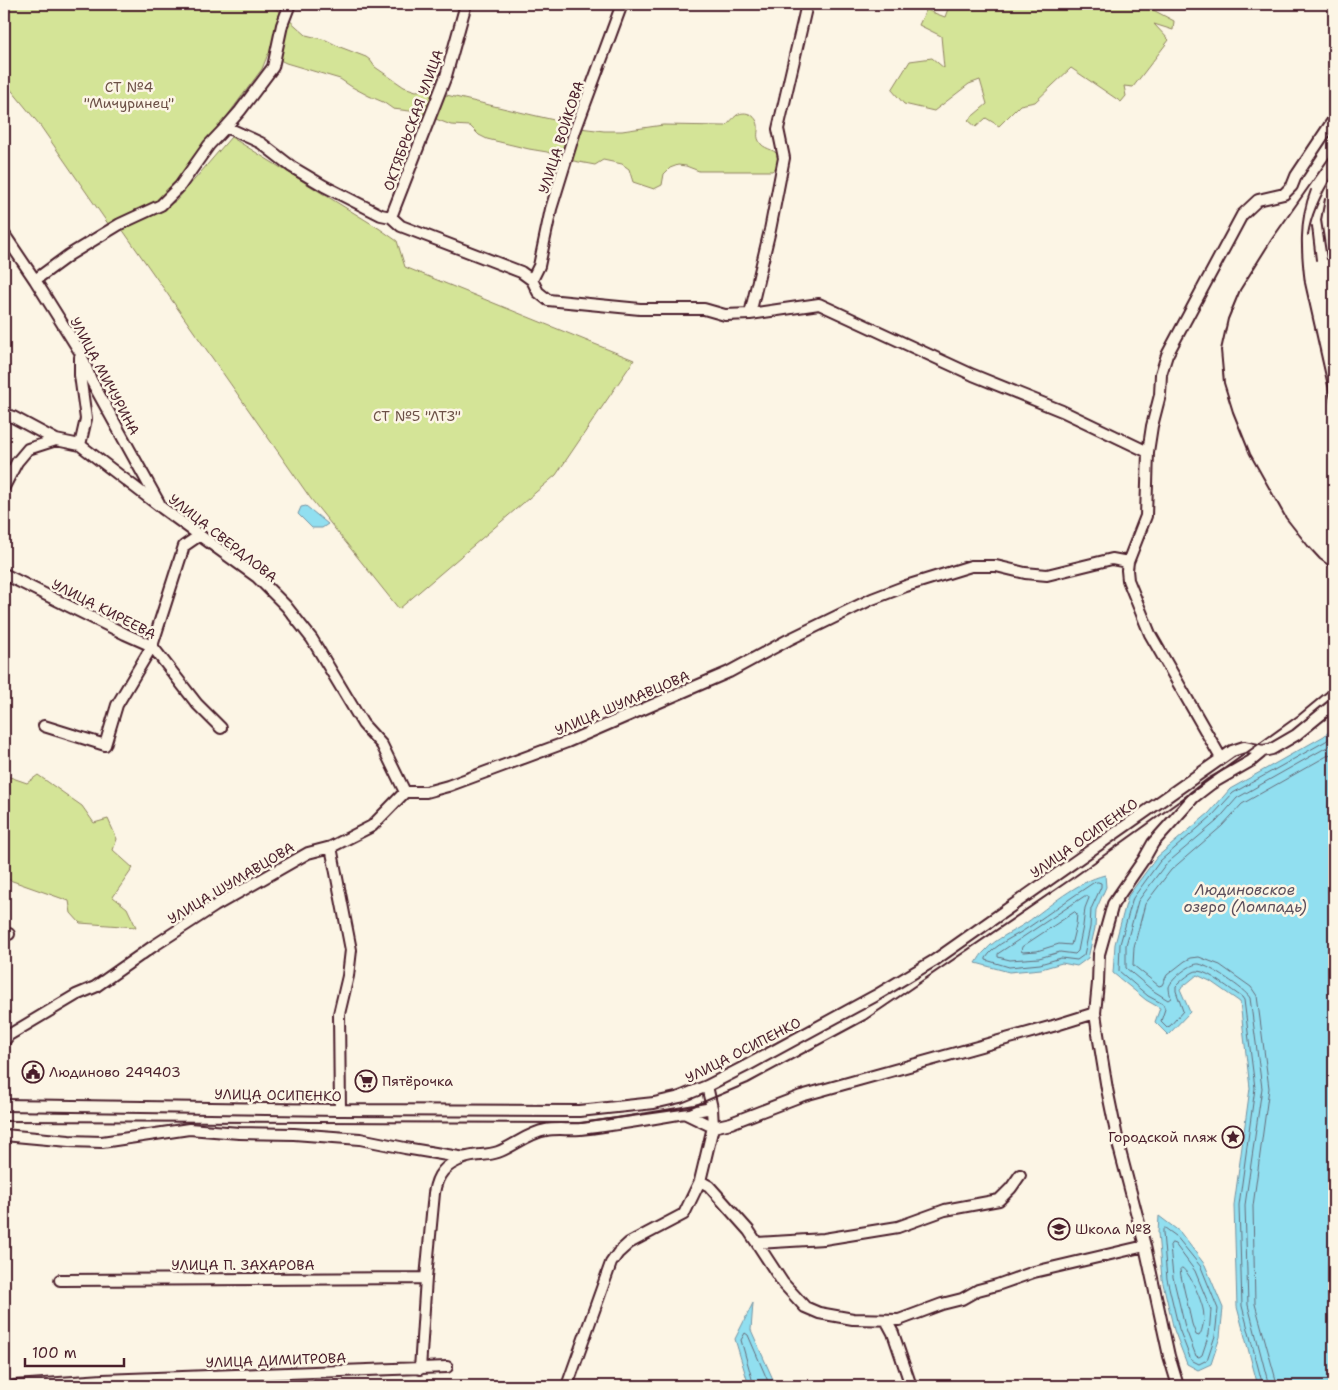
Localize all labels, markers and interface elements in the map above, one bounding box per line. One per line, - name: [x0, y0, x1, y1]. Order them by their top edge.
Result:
- street label: ОКТЯБРЬСКАЯ УЛИЦА: [379, 47, 447, 193]
- park label: СТ №4 "Мичуринец": [84, 78, 174, 112]
- street label: УЛИЦА ВОЙКОВА: [534, 78, 588, 196]
- street label: УЛИЦА МИЧУРИНА: [66, 314, 144, 438]
- park label: СТ №5 "ЛТЗ": [373, 407, 461, 425]
- street label: УЛИЦА СВЕРДЛОВА: [165, 490, 281, 586]
- street label: УЛИЦА КИРЕЕВА: [49, 575, 159, 643]
- street label: УЛИЦА ШУМАВЦОВА: [552, 666, 692, 740]
- street label: УЛИЦА ОСИПЕНКО: [1027, 794, 1141, 882]
- street label: УЛИЦА ШУМАВЦОВА: [164, 838, 298, 928]
- water label: Людиновское озеро (Ломпадь): [1183, 880, 1307, 917]
- street label: УЛИЦА ОСИПЕНКО: [682, 1013, 804, 1087]
- public building icon: Людиново 249403: [21, 1060, 45, 1084]
- place label: Людиново 249403: [49, 1063, 181, 1081]
- supermarket icon: Пятёрочка: [354, 1069, 378, 1093]
- place label: Пятёрочка: [382, 1072, 453, 1090]
- street label: УЛИЦА ОСИПЕНКО: [214, 1085, 342, 1105]
- place icon: Городской пляж: [1221, 1125, 1245, 1149]
- place label: Городской пляж: [1108, 1128, 1218, 1146]
- school or university icon: Школа №8: [1047, 1217, 1071, 1241]
- place label: Школа №8: [1075, 1220, 1152, 1238]
- street label: УЛИЦА П. ЗАХАРОВА: [171, 1256, 315, 1274]
- scale bar: [25, 1335, 124, 1367]
- text: 100 m: [32, 1343, 77, 1363]
- street label: УЛИЦА ДИМИТРОВА: [205, 1349, 347, 1371]

